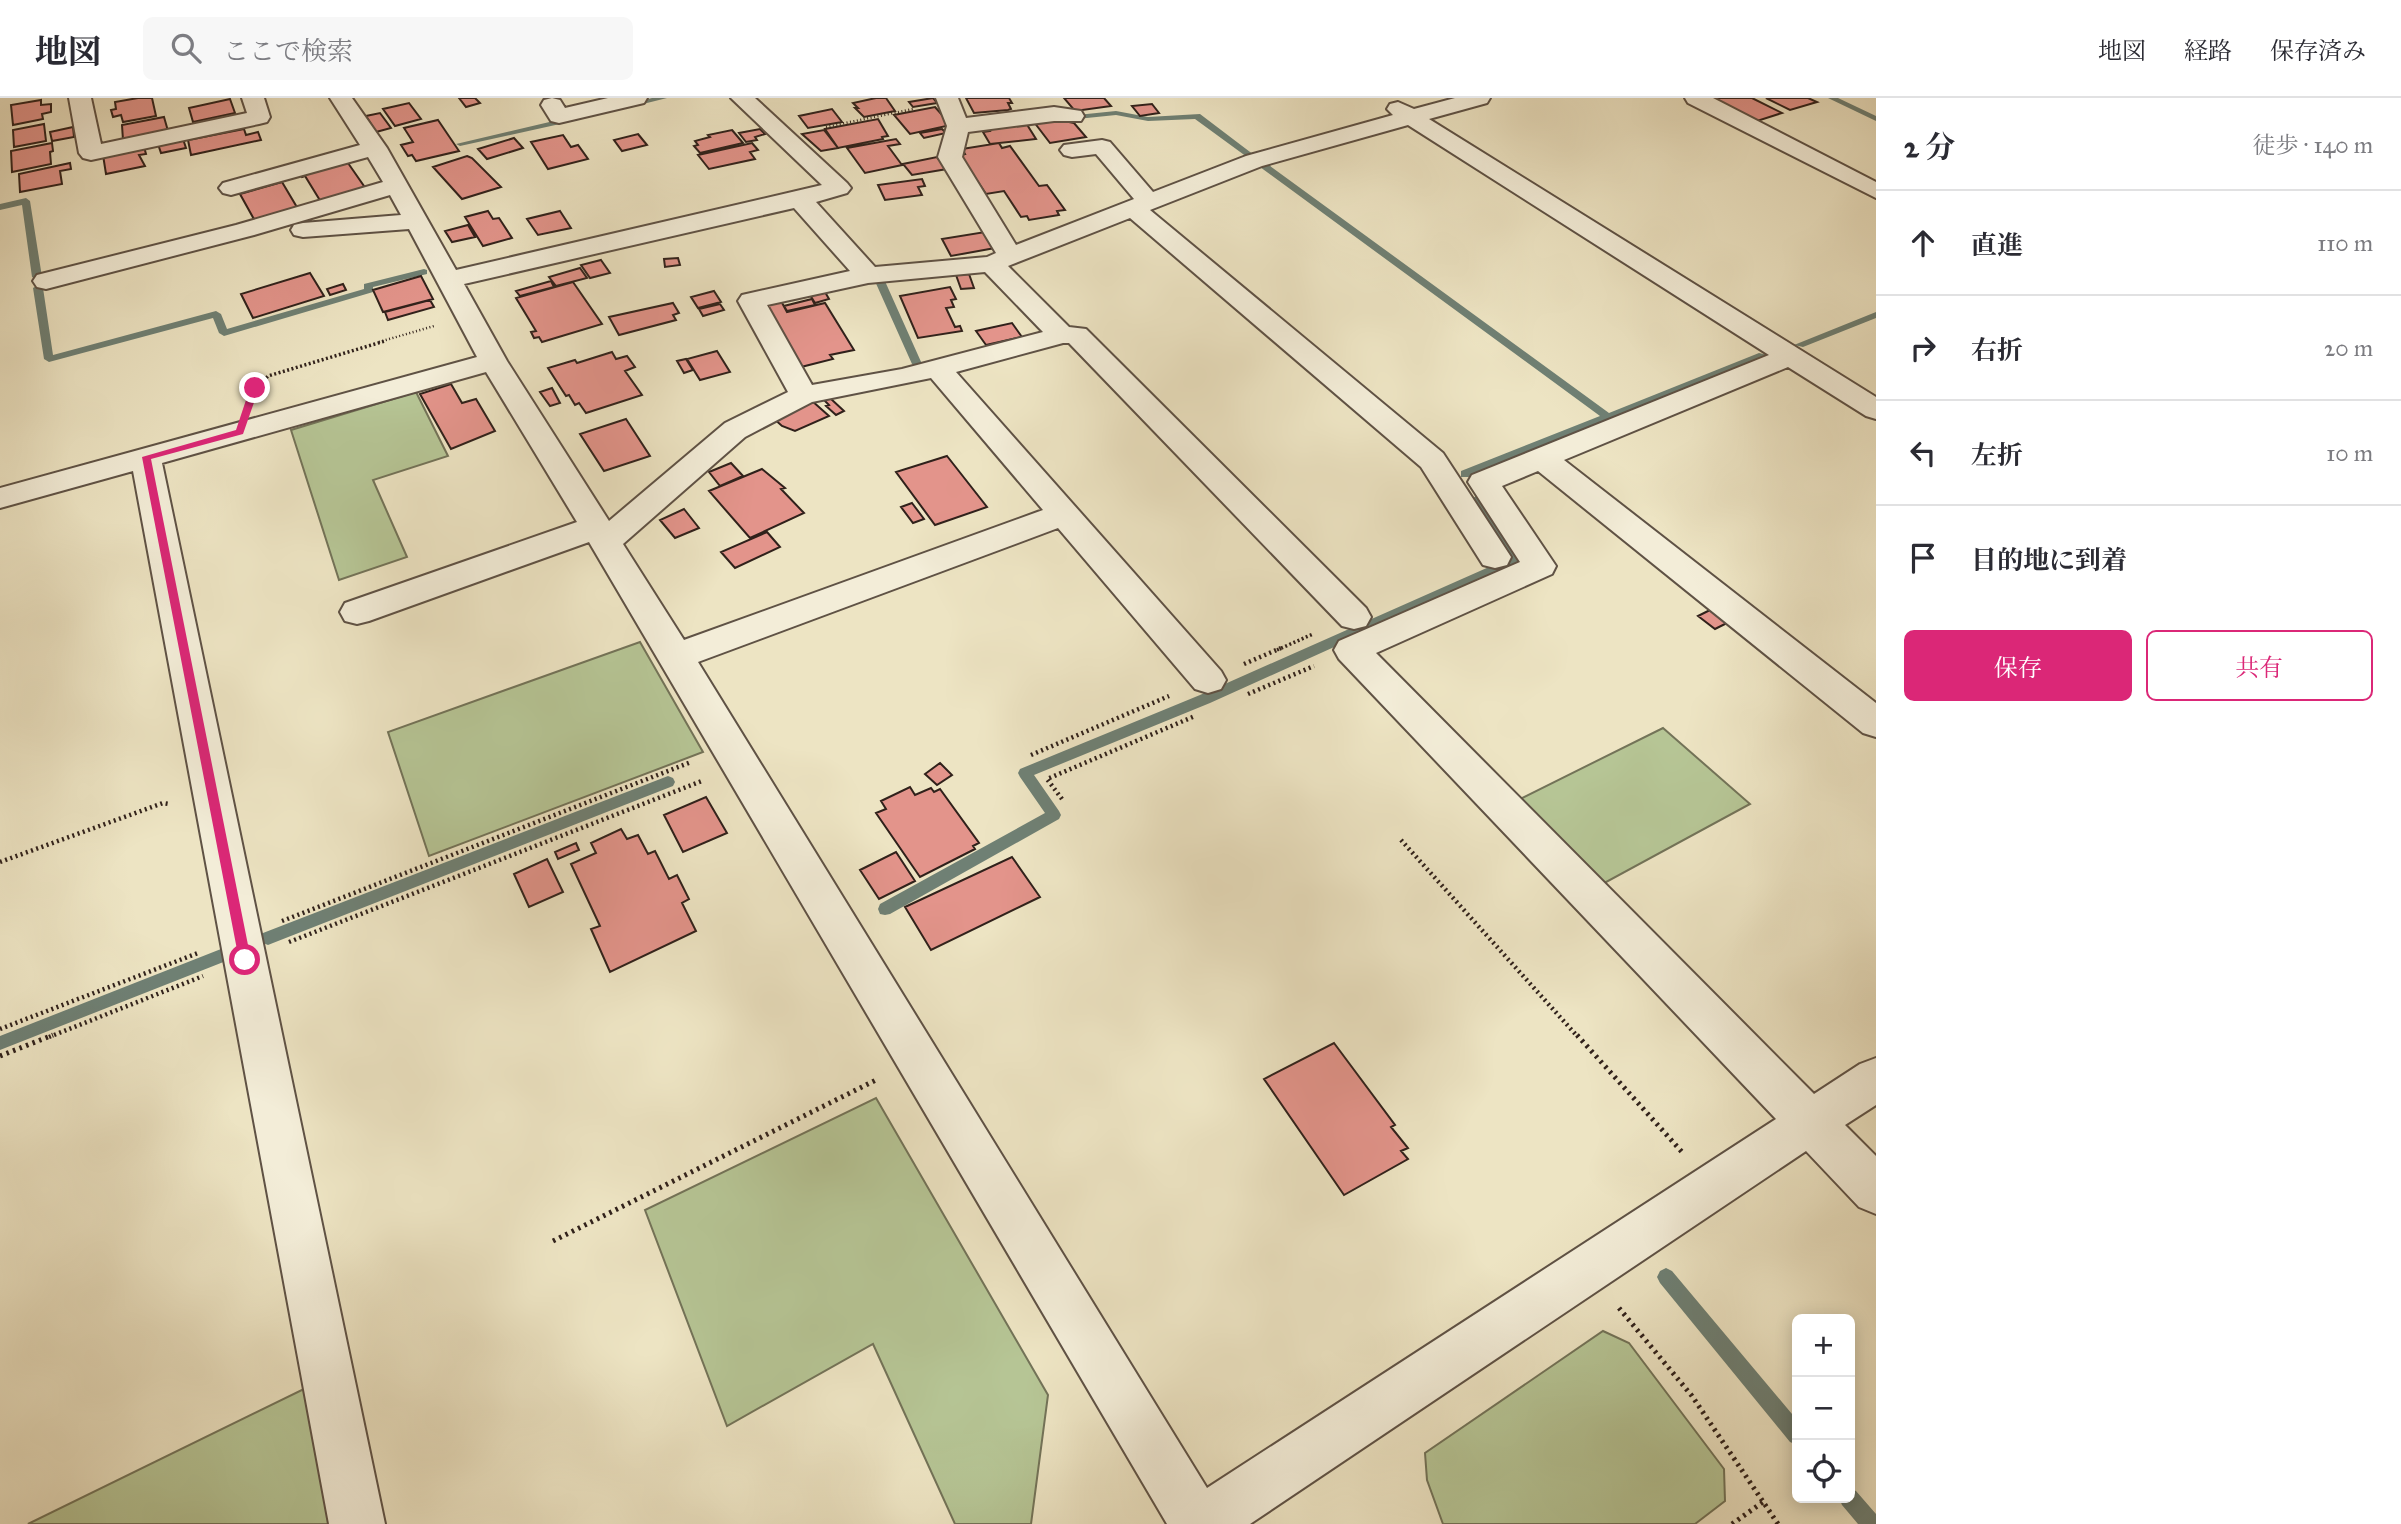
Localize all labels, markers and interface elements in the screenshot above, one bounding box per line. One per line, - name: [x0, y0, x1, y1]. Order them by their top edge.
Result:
- search box: [143, 17, 633, 80]
- icon: search: [167, 29, 205, 67]
- text: 地図: [35, 32, 101, 72]
- text: ここで検索: [223, 35, 353, 67]
- text: 地図: [2098, 36, 2146, 66]
- text: 経路: [2184, 36, 2232, 66]
- text: 保存済み: [2270, 36, 2366, 66]
- text: 2 分: [1904, 129, 1955, 165]
- text: 徒歩 · 140 m: [2253, 131, 2373, 159]
- icon: ahead: [1904, 224, 1942, 262]
- text: 直進: [1971, 229, 2023, 261]
- text: 110 m: [2317, 229, 2373, 257]
- icon: right: [1904, 329, 1942, 367]
- text: 右折: [1971, 334, 2023, 366]
- text: 20 m: [2324, 334, 2373, 362]
- route end: [239, 372, 270, 403]
- icon: left: [1904, 434, 1942, 472]
- text: 左折: [1971, 439, 2023, 471]
- text: 10 m: [2326, 439, 2373, 467]
- icon: arrive: [1904, 539, 1942, 577]
- text: 目的地に到着: [1971, 544, 2127, 576]
- button: 保存: [1904, 630, 2132, 701]
- button: 共有: [2146, 630, 2373, 701]
- route start: [229, 944, 260, 975]
- map controls: [1792, 1314, 1855, 1503]
- button: +: [1792, 1314, 1855, 1377]
- button: −: [1792, 1377, 1855, 1440]
- button: locate: [1792, 1440, 1855, 1503]

